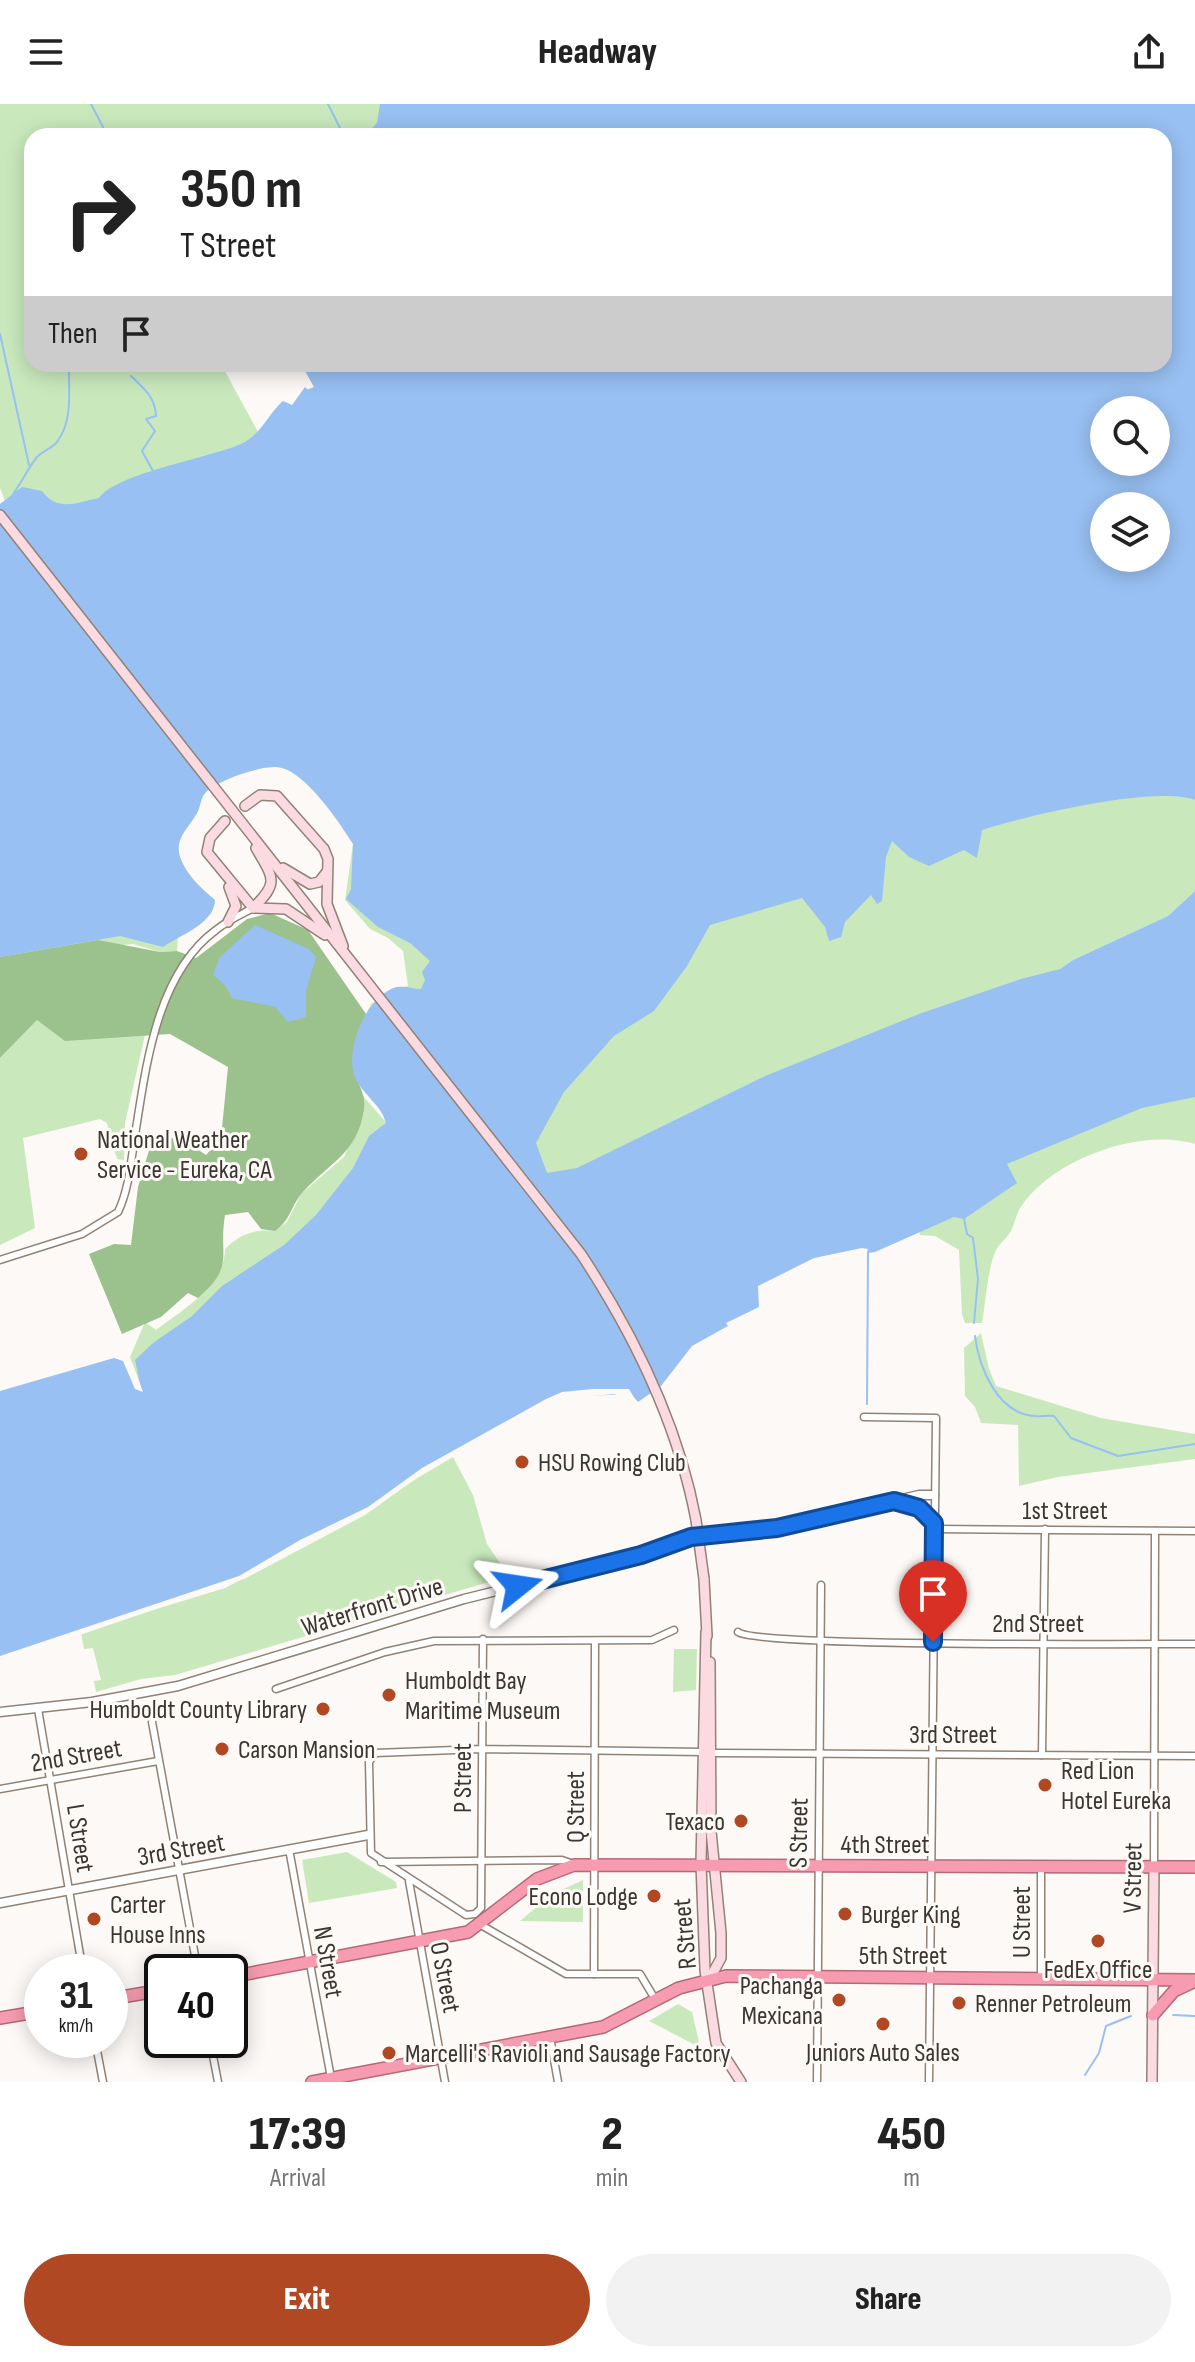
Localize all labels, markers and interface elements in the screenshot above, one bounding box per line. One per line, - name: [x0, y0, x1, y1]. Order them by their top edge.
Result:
- icon: menu: [24, 30, 68, 74]
- icon: share: [1127, 30, 1171, 74]
- text: Headway: [538, 31, 657, 74]
- text: 350 m: [180, 157, 302, 224]
- icon: right: [48, 160, 152, 264]
- text: T Street: [180, 225, 276, 268]
- icon: arrive: [114, 312, 158, 356]
- text: Then: [48, 316, 98, 352]
- map controls: [1090, 396, 1170, 572]
- button: search: [1090, 396, 1170, 476]
- button: layers: [1090, 492, 1170, 572]
- place label: National Weather Service - Eureka, CA: [97, 1125, 272, 1186]
- marker: National Weather Service - Eureka, CA: [72, 1145, 90, 1163]
- place label: HSU Rowing Club: [538, 1448, 686, 1479]
- marker: HSU Rowing Club: [513, 1453, 531, 1471]
- street label: 1st Street: [1022, 1496, 1108, 1527]
- position arrow: [476, 1544, 560, 1628]
- pin: [899, 1560, 967, 1642]
- street label: Waterfront Drive: [298, 1571, 447, 1644]
- icon: arrive: [911, 1572, 955, 1616]
- street label: 2nd Street: [992, 1609, 1084, 1640]
- place label: Humboldt Bay Maritime Museum: [405, 1666, 560, 1727]
- marker: Humboldt Bay Maritime Museum: [380, 1686, 398, 1704]
- place label: Humboldt County Library: [89, 1695, 307, 1726]
- marker: Humboldt County Library: [314, 1700, 332, 1718]
- street label: 3rd Street: [909, 1720, 997, 1751]
- street label: 2nd Street: [28, 1733, 124, 1780]
- place label: Carson Mansion: [238, 1735, 375, 1766]
- marker: Carson Mansion: [213, 1740, 231, 1758]
- street label: P Street: [448, 1743, 479, 1813]
- place label: Red Lion Hotel Eureka: [1061, 1756, 1171, 1817]
- street label: Q Street: [561, 1771, 592, 1843]
- marker: Red Lion Hotel Eureka: [1036, 1776, 1054, 1794]
- street label: S Street: [783, 1798, 816, 1868]
- street label: L Street: [59, 1802, 100, 1875]
- place label: Texaco: [665, 1807, 725, 1838]
- marker: Texaco: [732, 1812, 750, 1830]
- street label: 3rd Street: [135, 1828, 227, 1873]
- street label: 4th Street: [841, 1830, 930, 1861]
- street label: V Street: [1117, 1842, 1150, 1914]
- place label: Econo Lodge: [529, 1882, 638, 1913]
- street label: U Street: [1007, 1886, 1038, 1958]
- marker: Econo Lodge: [645, 1887, 663, 1905]
- place label: Carter House Inns: [110, 1890, 206, 1951]
- street label: R Street: [667, 1897, 704, 1971]
- place label: Burger King: [861, 1900, 961, 1931]
- marker: Burger King: [836, 1905, 854, 1923]
- marker: Carter House Inns: [85, 1910, 103, 1928]
- street label: N Street: [306, 1924, 349, 2001]
- marker: FedEx Office: [1089, 1932, 1107, 1950]
- street label: O Street: [422, 1939, 467, 2016]
- street label: 5th Street: [859, 1941, 947, 1972]
- speed limit sign: 40: [144, 1954, 248, 2058]
- place label: FedEx Office: [1044, 1955, 1152, 1986]
- place label: Pachanga Mexicana: [740, 1971, 823, 2032]
- text: 31: [59, 1972, 93, 2020]
- place label: Renner Petroleum: [975, 1989, 1131, 2020]
- marker: Pachanga Mexicana: [830, 1991, 848, 2009]
- marker: Renner Petroleum: [950, 1994, 968, 2012]
- text: km/h: [59, 2014, 93, 2038]
- marker: Juniors Auto Sales: [874, 2015, 892, 2033]
- place label: Juniors Auto Sales: [805, 2038, 960, 2069]
- place label: Marcelli's Ravioli and Sausage Factory: [405, 2039, 730, 2070]
- marker: Marcelli's Ravioli and Sausage Factory: [380, 2044, 398, 2062]
- text: 17:39: [249, 2106, 347, 2163]
- text: 2: [601, 2106, 623, 2163]
- text: 450: [877, 2106, 946, 2163]
- text: Arrival: [270, 2163, 326, 2194]
- text: min: [596, 2163, 628, 2194]
- text: m: [903, 2163, 920, 2194]
- button: Exit: [24, 2254, 590, 2346]
- button: Share: [606, 2254, 1171, 2346]

